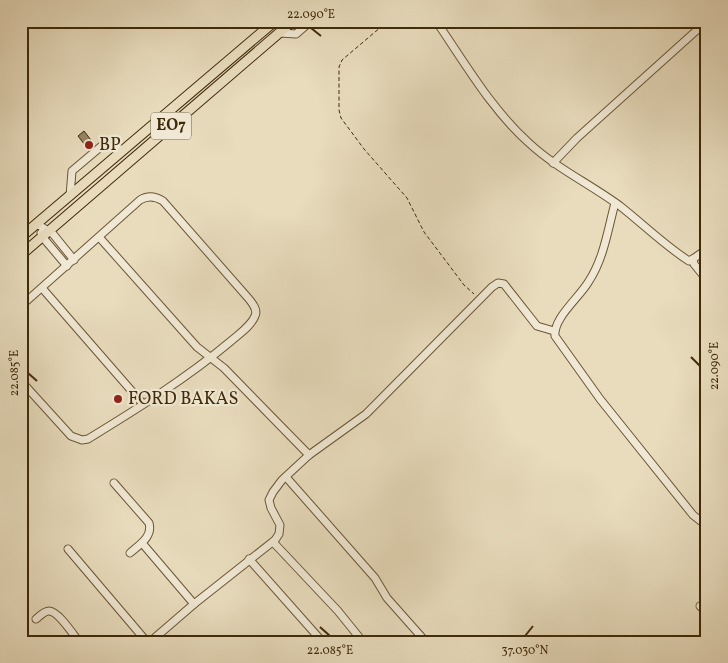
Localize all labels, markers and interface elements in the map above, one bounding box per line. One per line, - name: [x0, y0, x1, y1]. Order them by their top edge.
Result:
- text: 22.090°E: [287, 7, 335, 23]
- road number: ΕΟ7: [151, 112, 191, 140]
- place label: BP: [99, 133, 121, 158]
- marker: BP: [83, 139, 95, 151]
- text: 22.090°E: [707, 342, 723, 390]
- text: 22.085°E: [7, 350, 23, 396]
- place label: FORD BAKAS: [128, 387, 238, 412]
- marker: FORD BAKAS: [112, 393, 124, 405]
- text: 22.085°E: [307, 643, 353, 659]
- text: 37.030°N: [502, 643, 548, 659]

